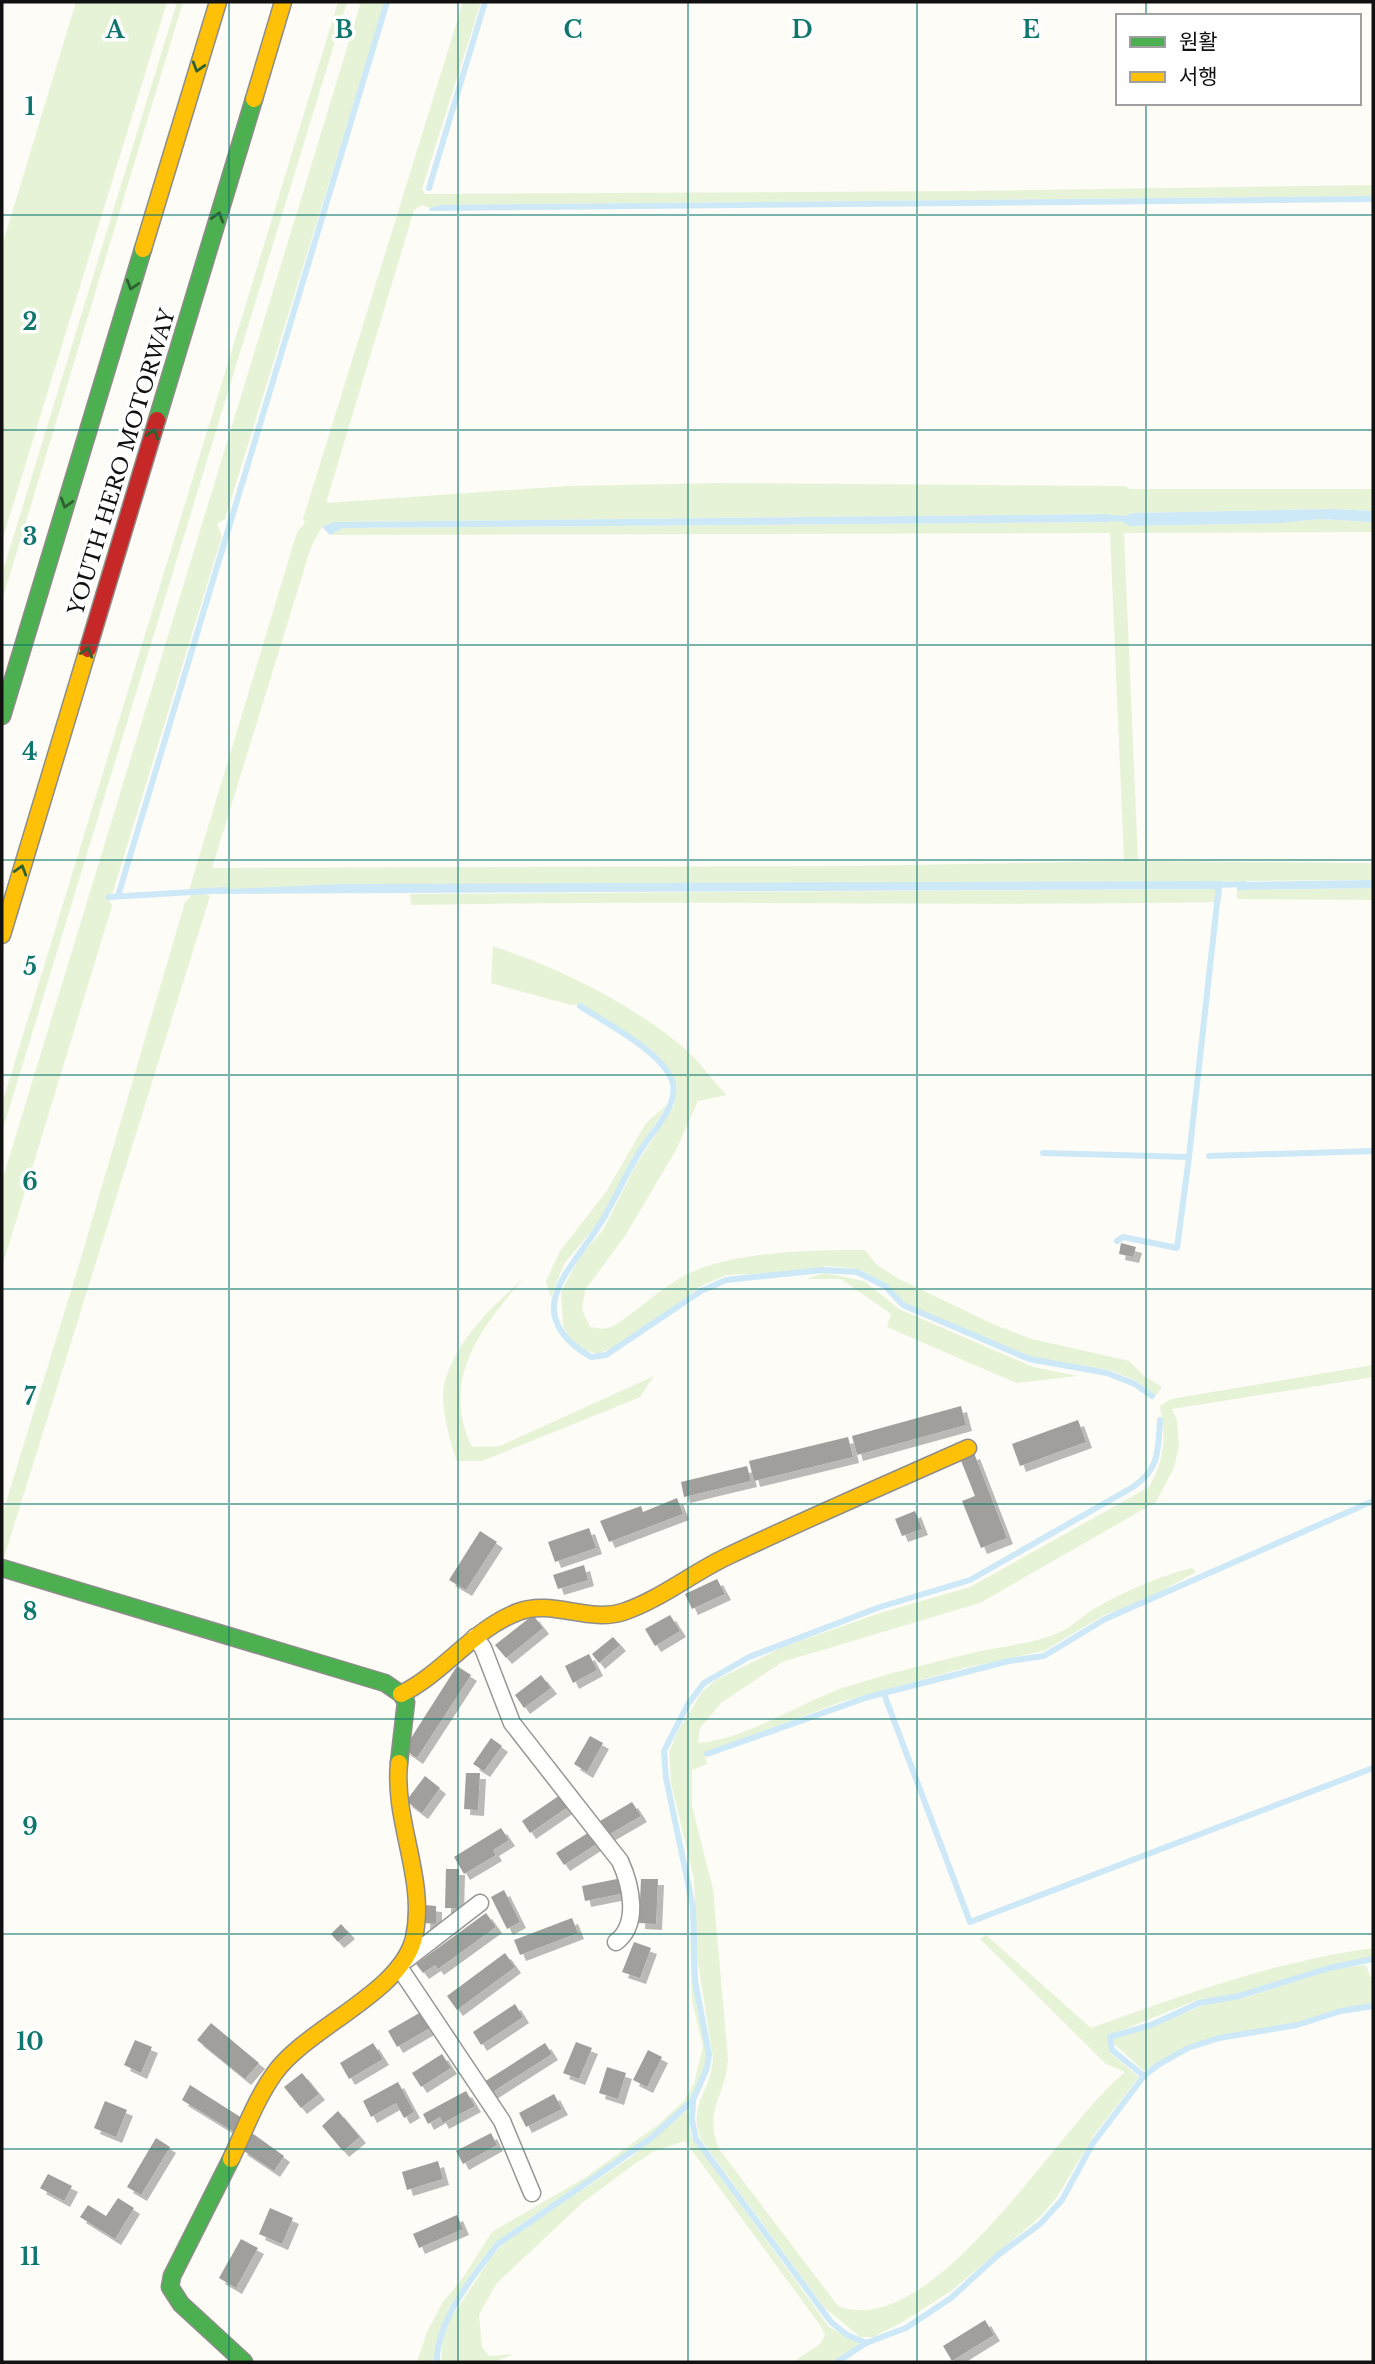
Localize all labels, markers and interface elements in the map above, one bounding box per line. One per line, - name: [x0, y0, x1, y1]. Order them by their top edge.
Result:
- legend: [1116, 14, 1361, 105]
- text: A: [105, 16, 126, 44]
- text: B: [335, 16, 353, 44]
- text: C: [564, 16, 582, 44]
- text: D: [791, 16, 813, 44]
- text: E: [1022, 16, 1040, 44]
- text: 원활: [1179, 29, 1218, 55]
- one-way arrow: [192, 61, 207, 73]
- text: 서행: [1179, 64, 1218, 90]
- text: 1: [25, 93, 35, 121]
- one-way arrow: [210, 211, 225, 223]
- one-way arrow: [126, 279, 141, 291]
- street label: YOUTH HERO MOTORWAY: [63, 305, 181, 619]
- text: 2: [23, 308, 37, 336]
- one-way arrow: [144, 429, 159, 441]
- one-way arrow: [60, 496, 75, 508]
- text: 3: [23, 523, 37, 551]
- one-way arrow: [79, 646, 94, 658]
- text: 4: [22, 738, 38, 766]
- one-way arrow: [13, 864, 28, 876]
- text: 5: [23, 953, 37, 981]
- text: 6: [22, 1168, 38, 1196]
- text: 7: [24, 1383, 37, 1411]
- text: 8: [23, 1598, 37, 1626]
- text: 9: [22, 1813, 38, 1841]
- text: 10: [16, 2028, 44, 2056]
- text: 11: [20, 2243, 40, 2271]

